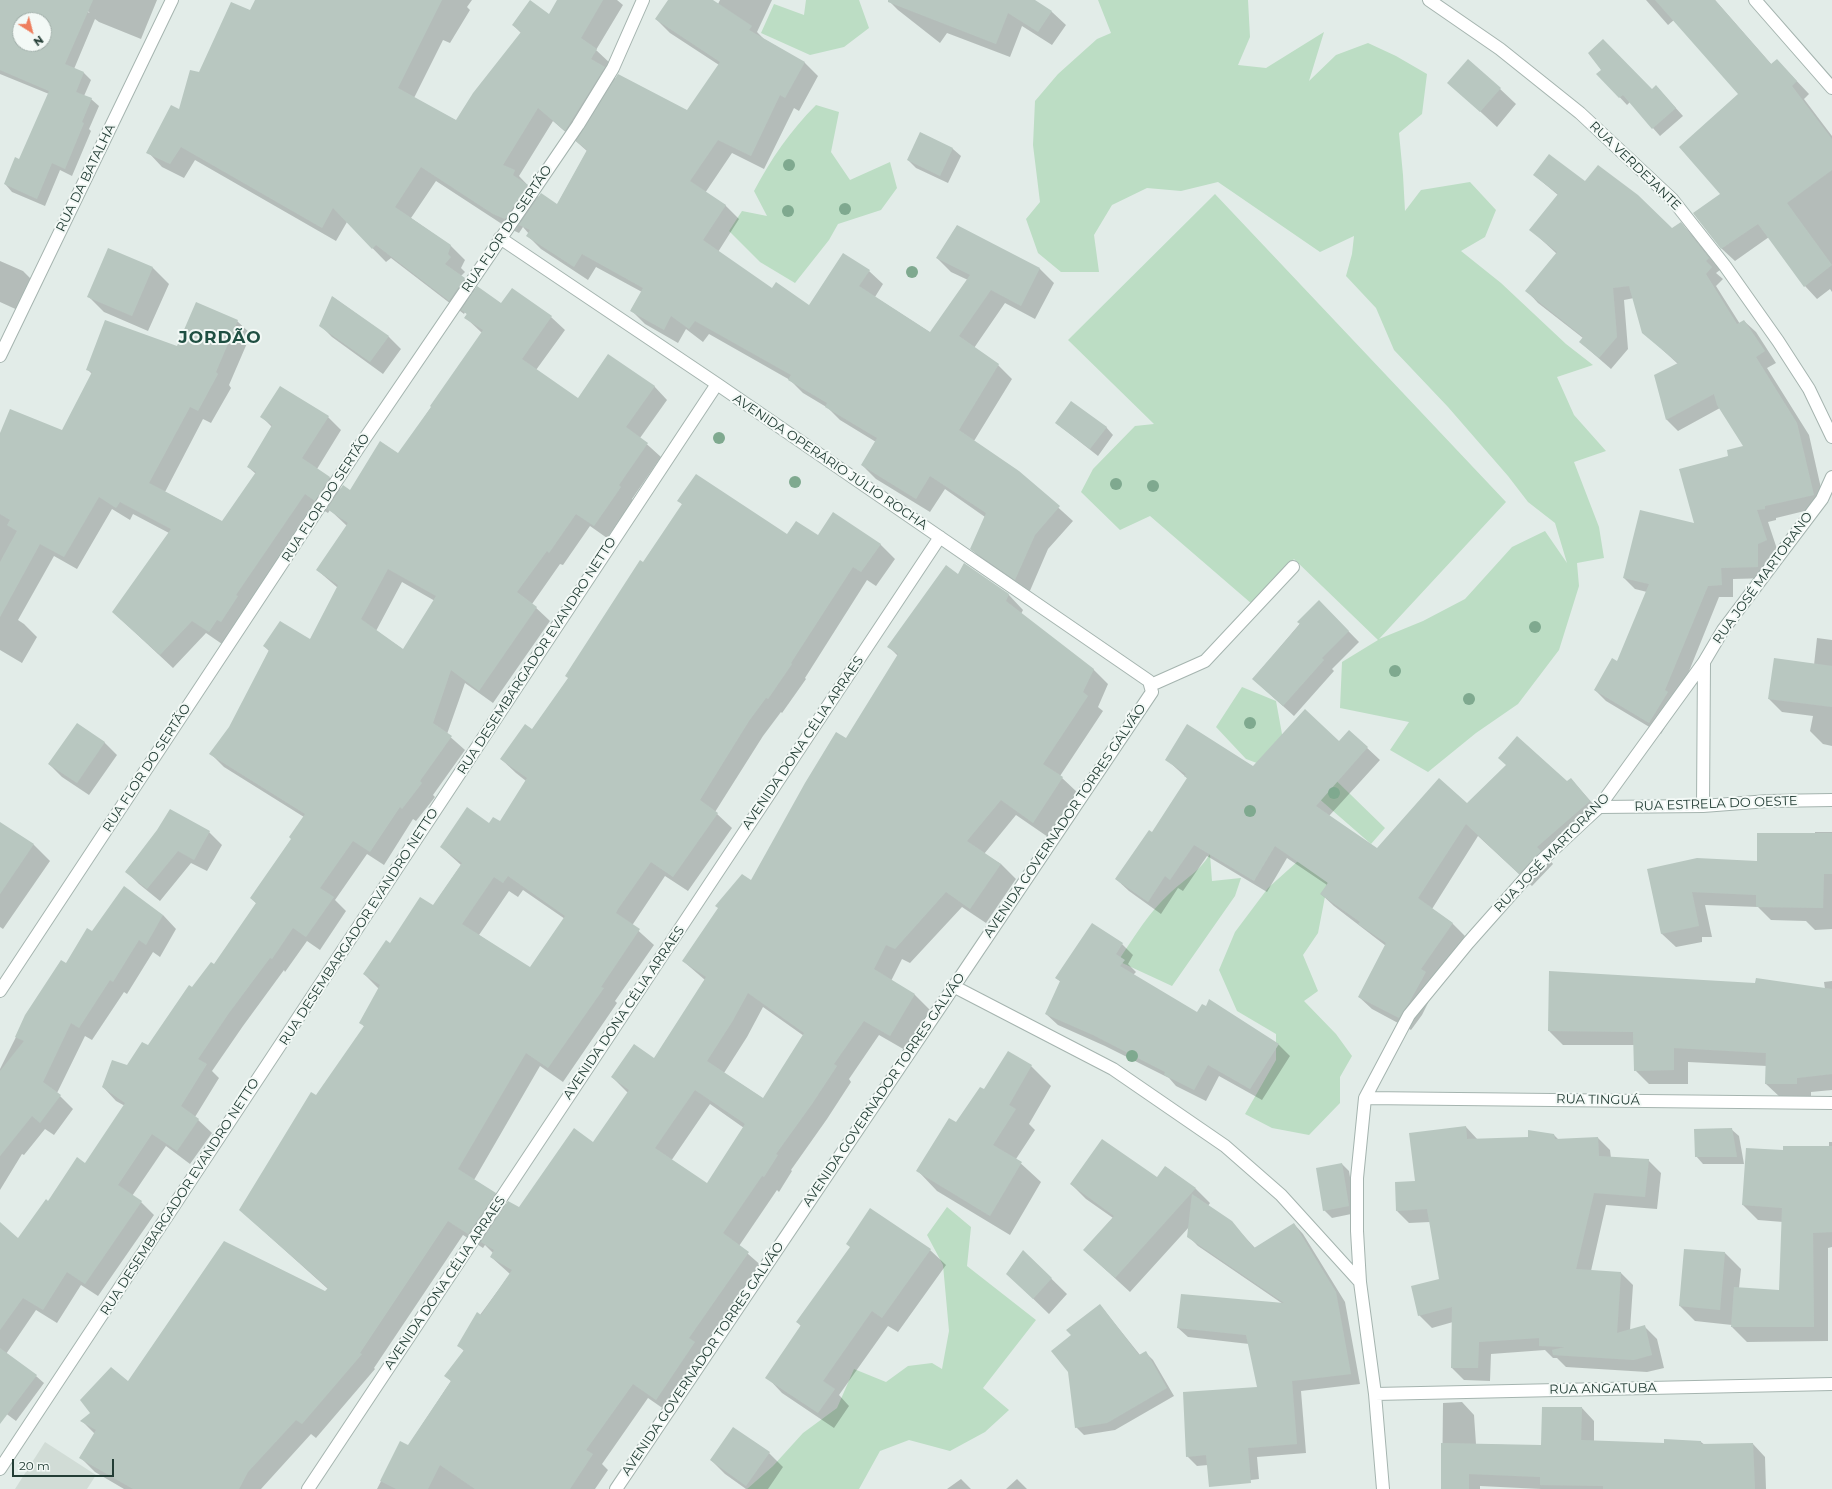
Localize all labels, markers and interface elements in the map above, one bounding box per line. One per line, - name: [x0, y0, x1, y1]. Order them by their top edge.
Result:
- north arrow: [12, 12, 52, 52]
- text: N: [31, 33, 46, 49]
- street label: RUA VERDEJANTE: [1586, 118, 1684, 214]
- street label: RUA DA BATALHA: [53, 122, 119, 234]
- street label: RUA FLOR DO SERTÃO: [459, 163, 555, 295]
- district label: JORDÃO: [178, 328, 262, 348]
- street label: AVENIDA OPERÁRIO JÚLIO ROCHA: [730, 391, 930, 533]
- street label: RUA FLOR DO SERTÃO: [279, 431, 373, 565]
- street label: RUA JOSÉ MARTORANO: [1710, 509, 1816, 647]
- street label: RUA DESEMBARGADOR EVANDRO NETTO: [454, 534, 620, 778]
- street label: AVENIDA DONA CÉLIA ARRAES: [739, 653, 867, 833]
- street label: RUA FLOR DO SERTÃO: [100, 701, 194, 835]
- street label: AVENIDA GOVERNADOR TORRES GALVÃO: [981, 701, 1149, 941]
- street label: RUA JOSÉ MARTORANO: [1491, 790, 1613, 916]
- street label: RUA ESTRELA DO OESTE: [1634, 793, 1798, 815]
- street label: RUA DESEMBARGADOR EVANDRO NETTO: [276, 805, 442, 1049]
- street label: AVENIDA DONA CÉLIA ARRAES: [560, 923, 688, 1103]
- street label: AVENIDA GOVERNADOR TORRES GALVÃO: [800, 970, 968, 1210]
- street label: RUA DESEMBARGADOR EVANDRO NETTO: [97, 1075, 263, 1319]
- street label: RUA TINGUÁ: [1556, 1091, 1640, 1109]
- street label: AVENIDA DONA CÉLIA ARRAES: [381, 1193, 509, 1373]
- street label: AVENIDA GOVERNADOR TORRES GALVÃO: [619, 1239, 787, 1479]
- street label: RUA ANGATUBA: [1549, 1380, 1657, 1398]
- scale bar: [14, 1451, 116, 1477]
- text: 20 m: [19, 1458, 50, 1473]

